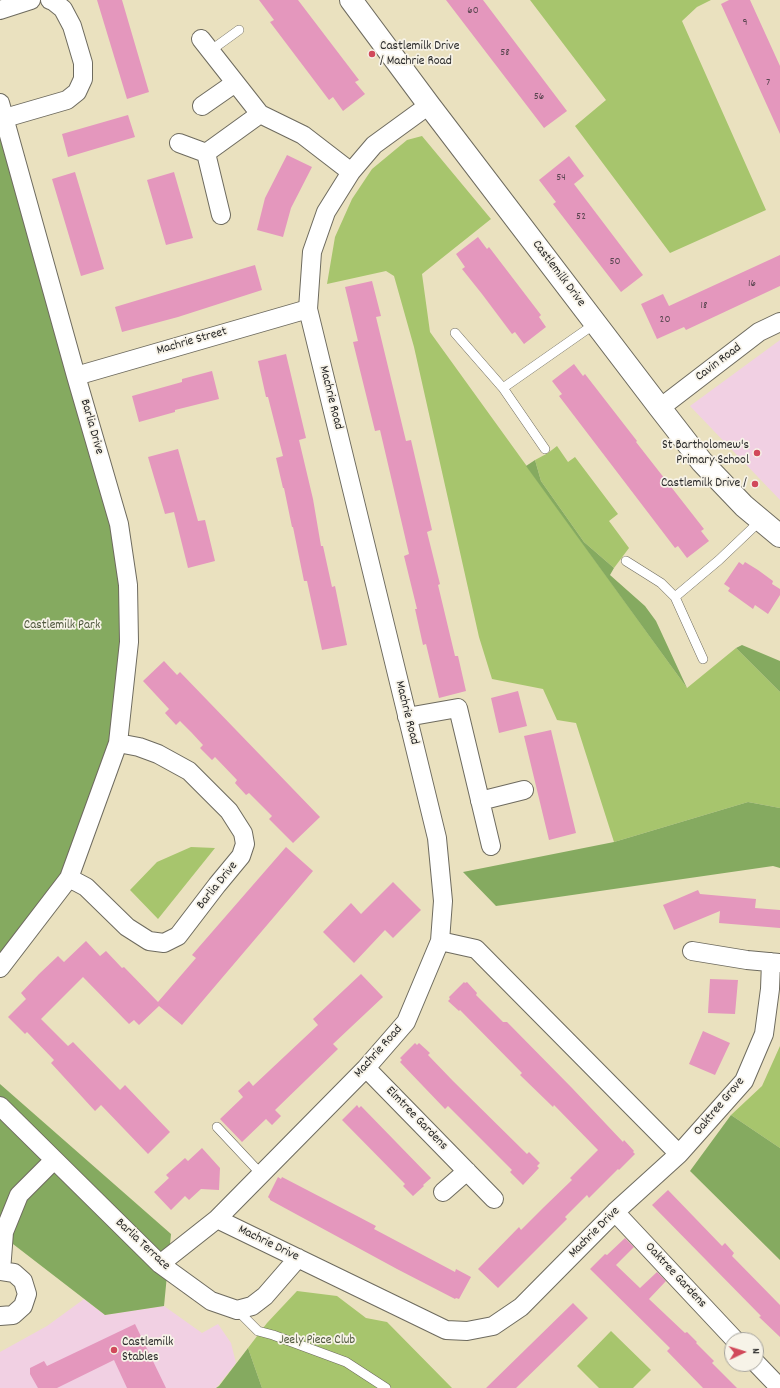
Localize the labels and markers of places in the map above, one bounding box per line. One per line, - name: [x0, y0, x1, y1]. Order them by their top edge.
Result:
- place label: Castlemilk Drive / Machrie Road: [380, 39, 459, 70]
- marker: Castlemilk Drive / Machrie Road: [367, 49, 377, 59]
- place label: St Bartholomew's Primary School: [662, 438, 749, 469]
- marker: St Bartholomew's Primary School: [752, 448, 762, 458]
- place label: Castlemilk Drive /: [661, 476, 747, 492]
- marker: Castlemilk Drive /: [750, 479, 760, 489]
- place label: Castlemilk Stables: [122, 1335, 173, 1366]
- marker: Castlemilk Stables: [109, 1345, 119, 1355]

